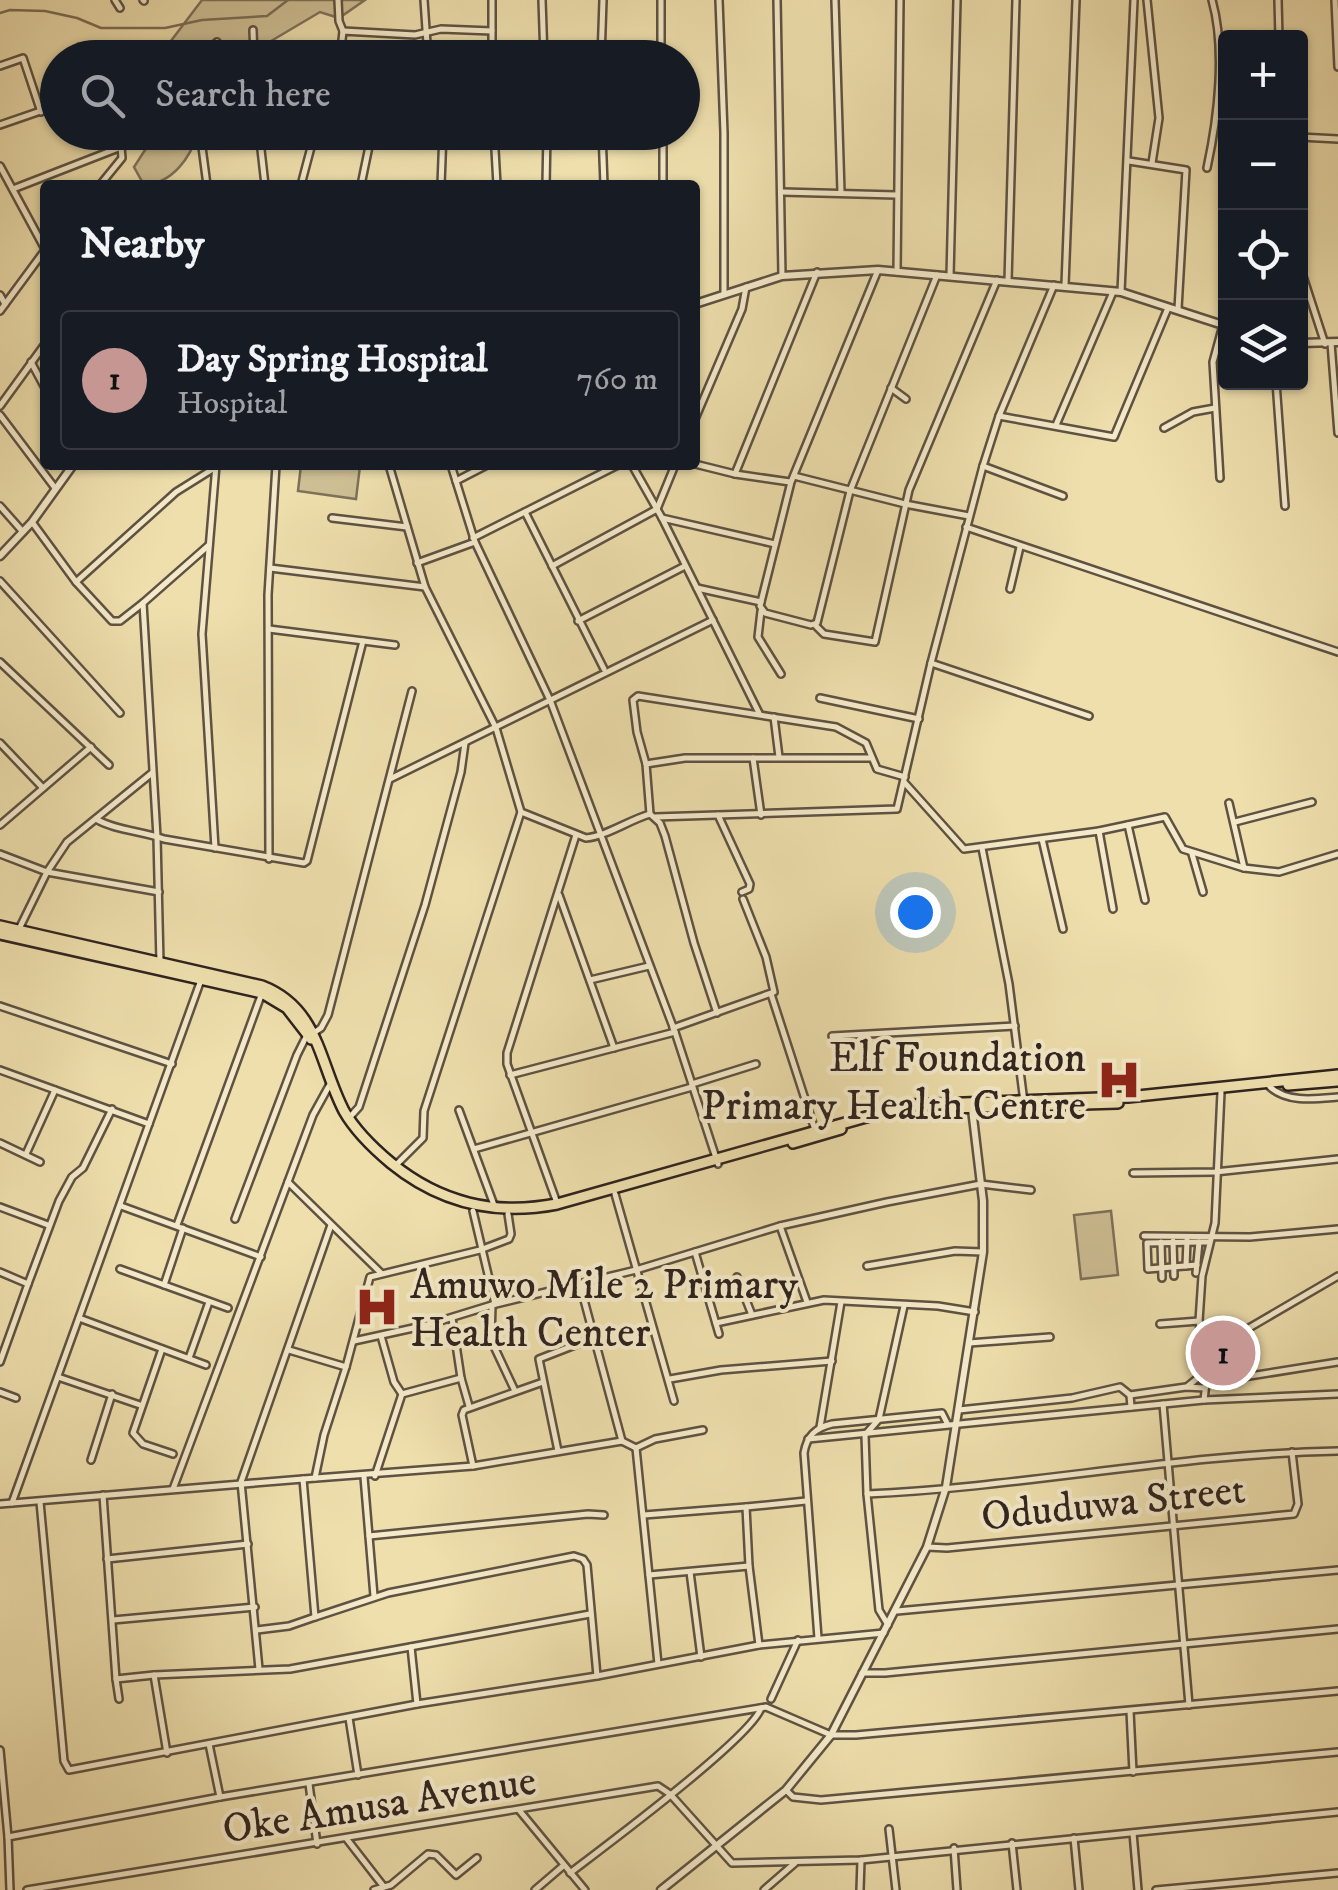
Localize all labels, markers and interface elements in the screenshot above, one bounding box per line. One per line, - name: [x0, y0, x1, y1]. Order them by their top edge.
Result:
- map controls: [1218, 30, 1308, 390]
- button: +: [1218, 30, 1308, 120]
- search box: [40, 40, 700, 150]
- icon: search: [75, 68, 130, 123]
- text: Search here: [155, 71, 331, 119]
- button: −: [1218, 120, 1308, 210]
- button: locate: [1218, 210, 1308, 300]
- text: Nearby: [80, 219, 204, 271]
- button: layers: [1218, 300, 1308, 390]
- text: Day Spring Hospital: [177, 336, 488, 384]
- text: 1: [109, 360, 120, 400]
- text: 760 m: [576, 360, 658, 400]
- text: Hospital: [177, 384, 287, 424]
- your location: [890, 887, 941, 938]
- place label: Elf Foundation Primary Health Centre: [701, 1033, 1086, 1133]
- hospital icon: Elf Foundation Primary Health Centre: [1095, 1056, 1143, 1104]
- place label: Amuwo Mile 2 Primary Health Center: [410, 1260, 799, 1360]
- hospital icon: Amuwo Mile 2 Primary Health Center: [353, 1283, 401, 1331]
- pin: 1: [1190, 1316, 1256, 1390]
- street label: Oduduwa Street: [979, 1464, 1248, 1544]
- street label: Oke Amusa Avenue: [219, 1756, 540, 1856]

